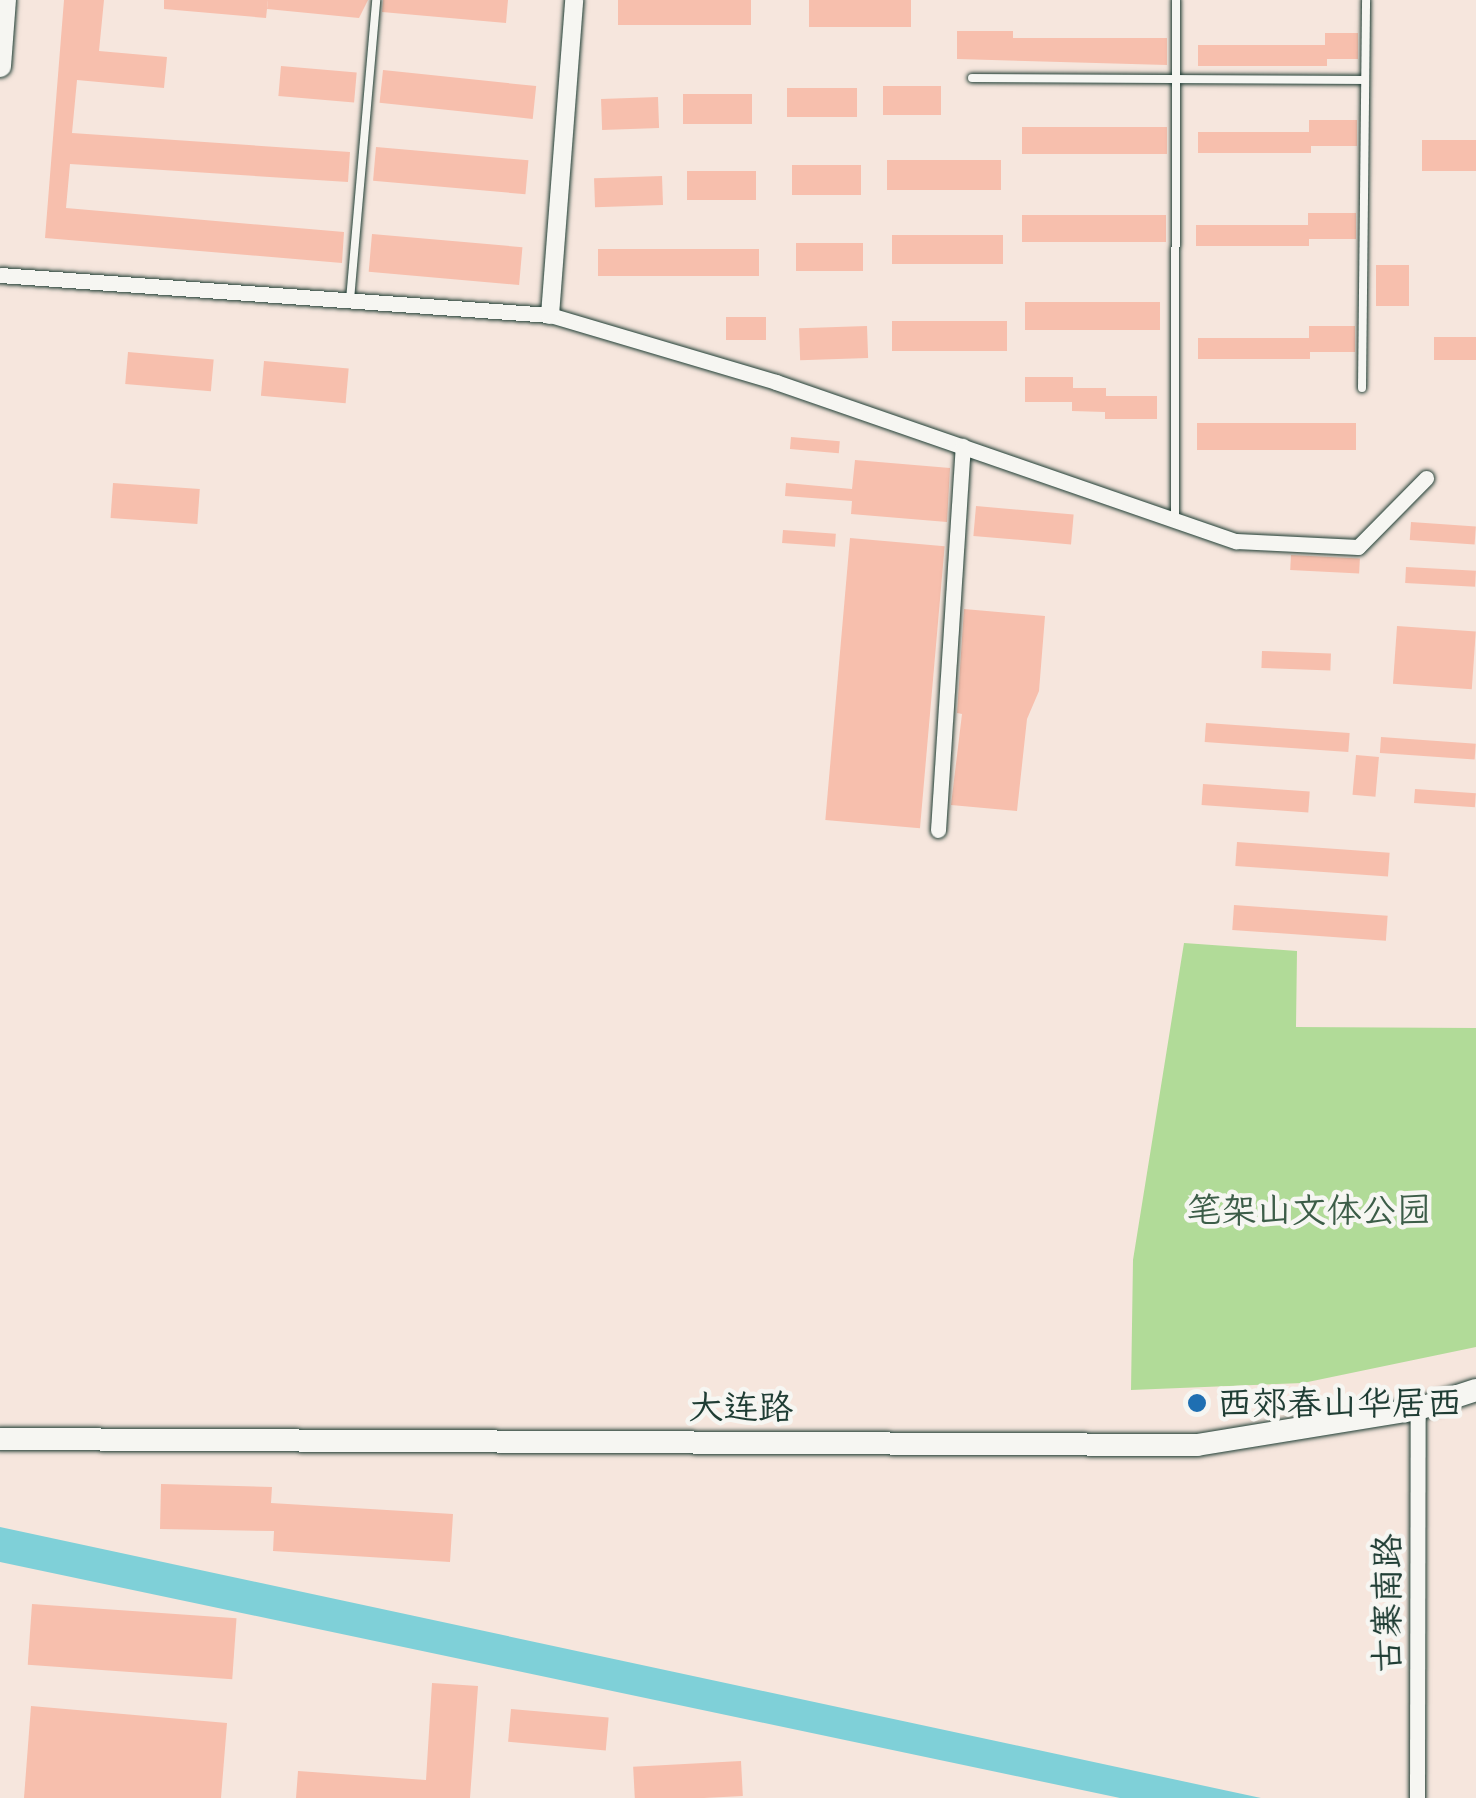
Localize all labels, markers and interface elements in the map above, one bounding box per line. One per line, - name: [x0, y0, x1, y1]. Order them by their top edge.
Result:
- park label: 笔架山文体公园: [1187, 1189, 1431, 1231]
- place label: 西郊春山华居西: [1217, 1382, 1462, 1424]
- street label: 大连路: [689, 1386, 793, 1428]
- marker: 西郊春山华居西: [1186, 1392, 1208, 1414]
- street label: 古寨南路: [1366, 1533, 1408, 1673]

